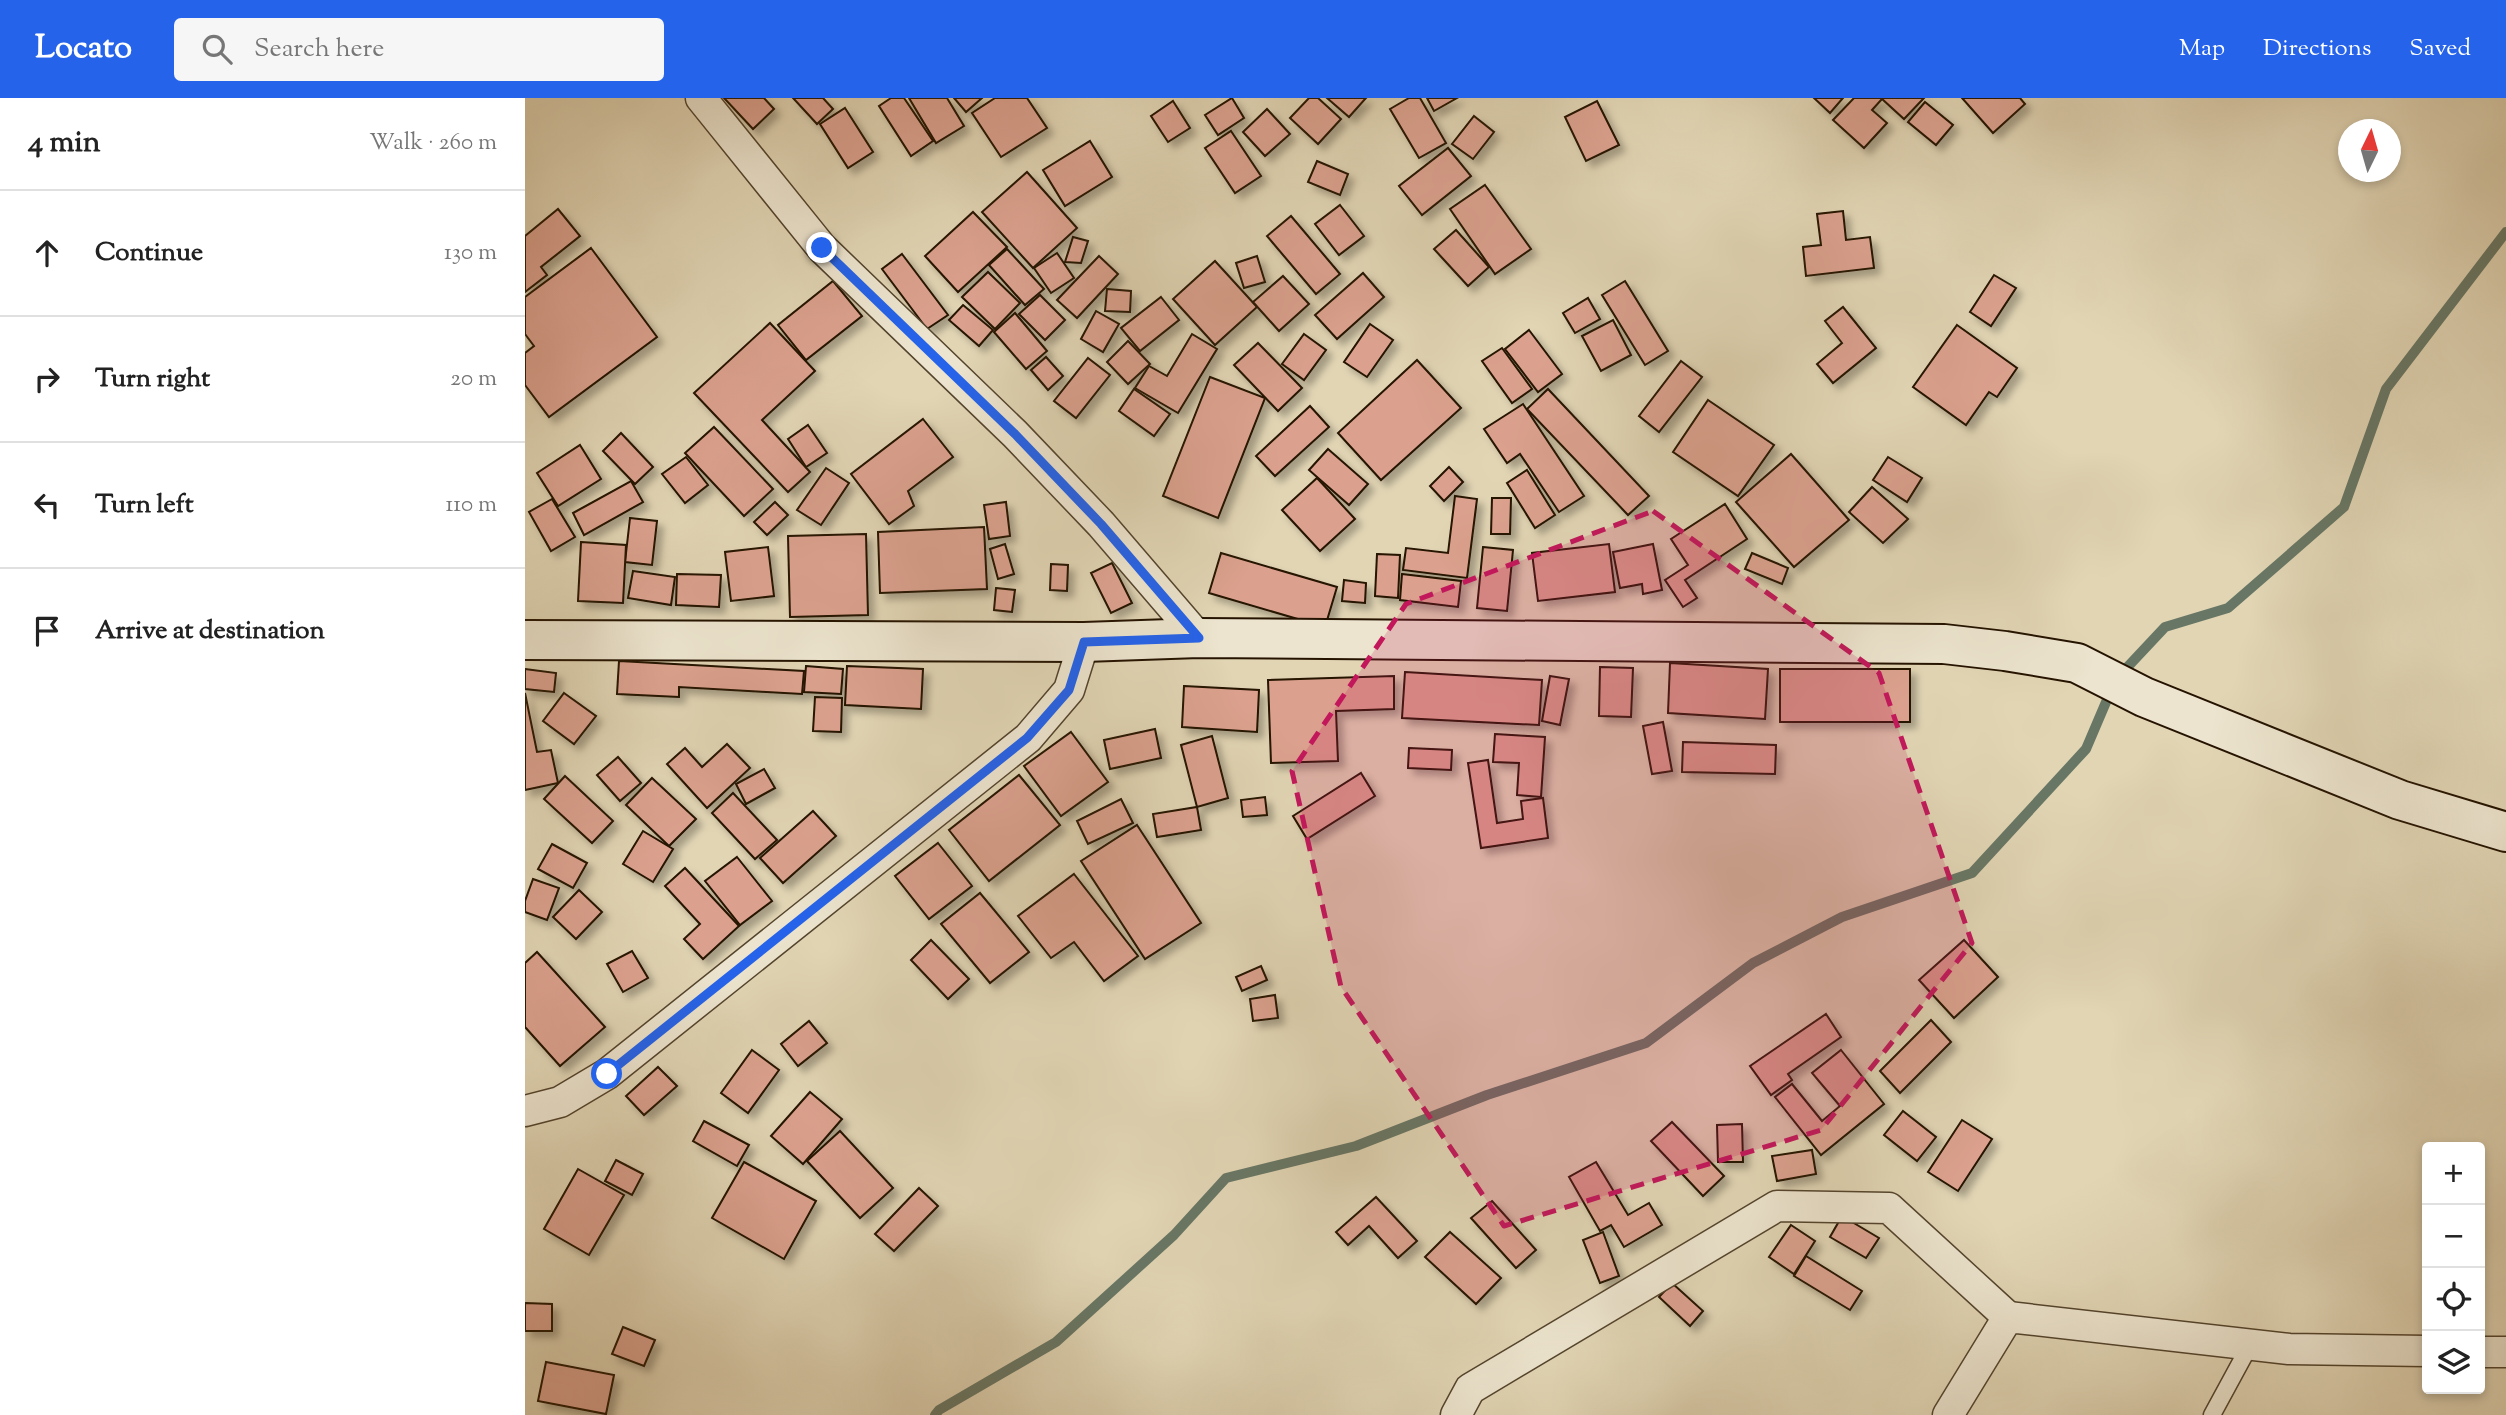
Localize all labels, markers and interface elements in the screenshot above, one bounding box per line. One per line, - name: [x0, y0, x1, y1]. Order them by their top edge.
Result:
- search box: [174, 18, 664, 81]
- text: Locato: [35, 25, 132, 73]
- icon: search: [198, 30, 236, 68]
- text: Search here: [254, 31, 384, 68]
- text: Map: [2179, 32, 2225, 66]
- text: Directions: [2263, 32, 2371, 66]
- text: Saved: [2409, 32, 2471, 66]
- north arrow: [2338, 119, 2401, 182]
- text: 4 min: [28, 122, 101, 165]
- text: Walk · 260 m: [369, 127, 497, 160]
- route end: [806, 232, 837, 263]
- icon: ahead: [28, 234, 66, 272]
- text: Continue: [95, 235, 203, 272]
- text: 130 m: [444, 237, 497, 270]
- icon: right: [28, 360, 66, 398]
- text: Turn right: [95, 361, 210, 398]
- text: 20 m: [450, 363, 497, 396]
- icon: left: [28, 486, 66, 524]
- text: Turn left: [95, 487, 194, 524]
- text: 110 m: [446, 489, 497, 522]
- icon: arrive: [28, 612, 66, 650]
- text: Arrive at destination: [95, 613, 325, 650]
- route start: [591, 1058, 622, 1089]
- map controls: [2422, 1142, 2485, 1394]
- button: +: [2422, 1142, 2485, 1205]
- button: −: [2422, 1205, 2485, 1268]
- button: locate: [2422, 1268, 2485, 1331]
- button: layers: [2422, 1331, 2485, 1394]

